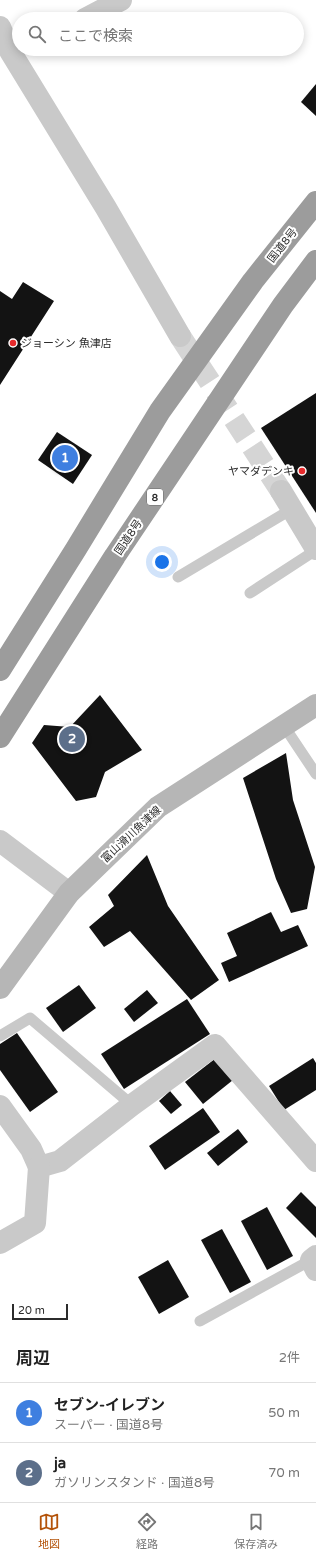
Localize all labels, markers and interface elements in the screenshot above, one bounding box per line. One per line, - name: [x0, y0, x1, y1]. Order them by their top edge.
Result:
- search box: [12, 12, 304, 56]
- icon: search: [26, 23, 48, 45]
- text: ここで検索: [58, 27, 133, 45]
- street label: 国道8号: [265, 226, 300, 265]
- place label: ジョーシン 魚津店: [21, 337, 112, 350]
- marker: ジョーシン 魚津店: [8, 338, 18, 348]
- pin: 1: [52, 443, 78, 473]
- place label: ヤマダデンキ: [228, 465, 294, 478]
- marker: ヤマダデンキ: [297, 466, 307, 476]
- road number: 8: [147, 489, 163, 505]
- street label: 国道8号: [112, 517, 145, 557]
- your location: [152, 552, 172, 572]
- pin: 2: [59, 724, 85, 754]
- street label: 富山滑川魚津線: [99, 803, 164, 865]
- scale bar: [12, 1302, 68, 1321]
- text: 20 m: [18, 1304, 45, 1317]
- text: 周辺: [16, 1348, 50, 1369]
- text: 2件: [279, 1350, 300, 1366]
- text: セブン-イレブン: [54, 1396, 165, 1414]
- text: 1: [25, 1405, 33, 1421]
- text: 50 m: [268, 1405, 300, 1421]
- text: スーパー · 国道8号: [54, 1417, 163, 1433]
- text: ja: [54, 1454, 66, 1472]
- text: 2: [25, 1465, 33, 1481]
- text: 70 m: [268, 1465, 300, 1481]
- text: ガソリンスタンド · 国道8号: [54, 1475, 215, 1491]
- tab: 地図: [38, 1511, 60, 1551]
- tab: 経路: [136, 1511, 158, 1551]
- tab: 保存済み: [234, 1511, 278, 1551]

